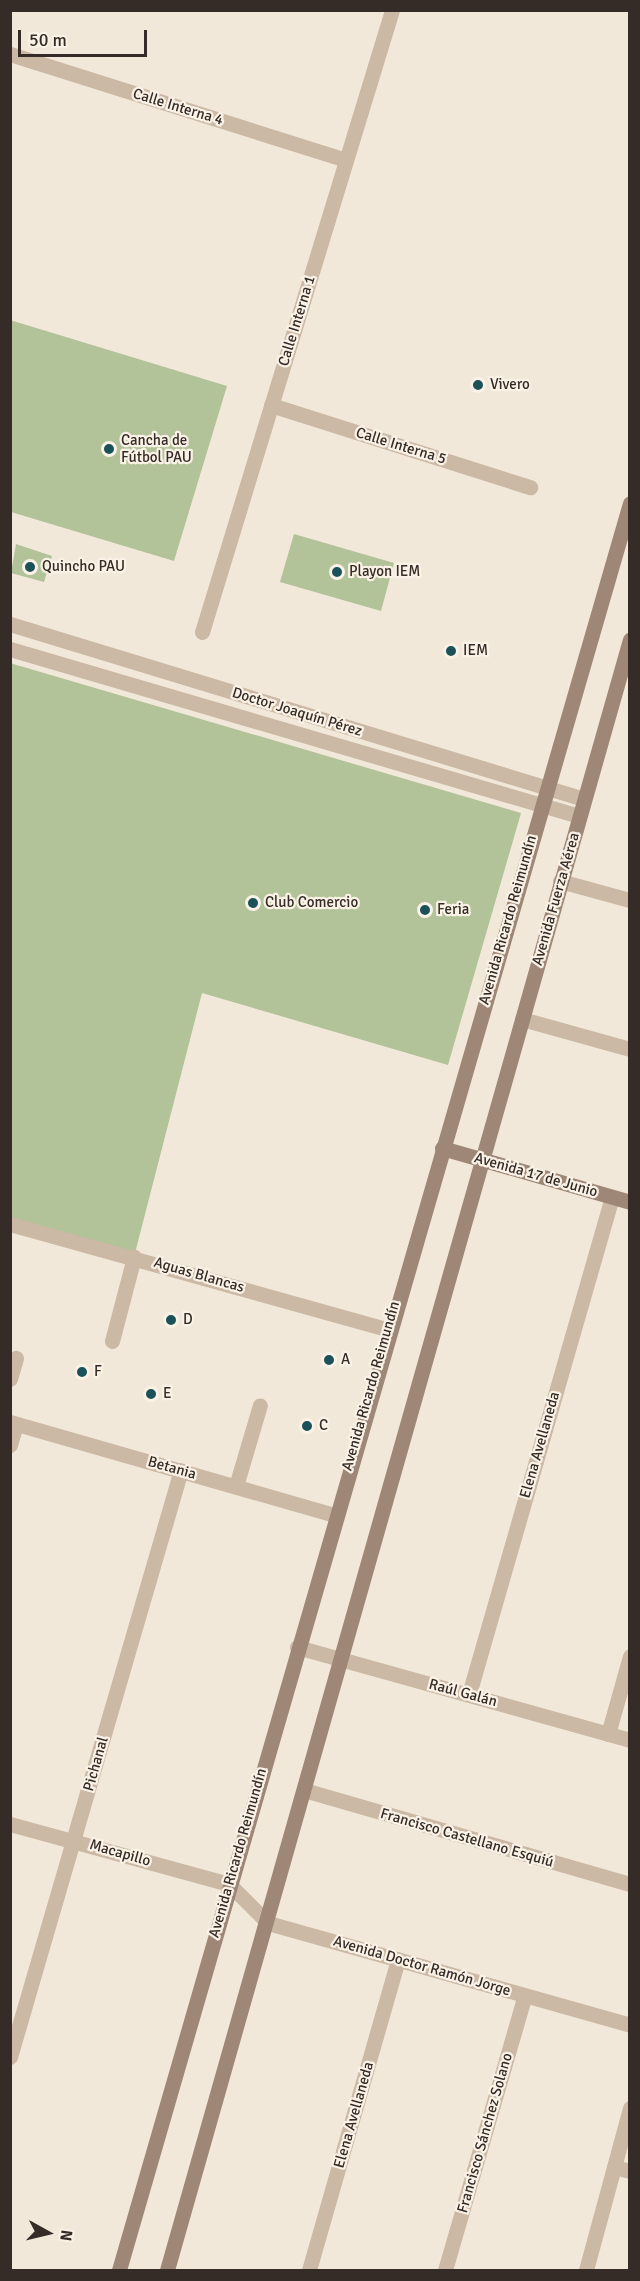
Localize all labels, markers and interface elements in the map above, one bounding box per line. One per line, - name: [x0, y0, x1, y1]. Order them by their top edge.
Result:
- scale bar: [21, 18, 150, 56]
- text: 50 m: [29, 29, 67, 51]
- street label: Calle Interna 4: [131, 85, 225, 129]
- street label: Calle Interna 1: [275, 274, 319, 368]
- place label: Vivero: [490, 376, 530, 394]
- marker: Vivero: [471, 378, 485, 392]
- street label: Calle Interna 5: [354, 424, 448, 468]
- place label: Cancha de Fútbol PAU: [121, 431, 192, 466]
- marker: Cancha de Fútbol PAU: [102, 442, 116, 456]
- place label: Quincho PAU: [42, 558, 125, 576]
- marker: Quincho PAU: [23, 560, 37, 574]
- place label: Playon IEM: [349, 563, 420, 581]
- marker: Playon IEM: [330, 565, 344, 579]
- place label: IEM: [463, 642, 488, 660]
- marker: IEM: [444, 644, 458, 658]
- street label: Doctor Joaquín Pérez: [230, 684, 364, 740]
- street label: Avenida Fuerza Aérea: [528, 830, 584, 968]
- street label: Avenida Ricardo Reimundín: [475, 833, 541, 1007]
- place label: Club Comercio: [265, 894, 358, 912]
- marker: Club Comercio: [246, 896, 260, 910]
- place label: Feria: [437, 901, 469, 919]
- marker: Feria: [418, 903, 432, 917]
- street label: Avenida 17 de Junio: [472, 1149, 600, 1201]
- street label: Aguas Blancas: [152, 1254, 246, 1296]
- street label: Avenida Ricardo Reimundín: [338, 1299, 404, 1473]
- place label: D: [183, 1311, 193, 1329]
- marker: D: [164, 1313, 178, 1327]
- place label: A: [341, 1351, 350, 1369]
- marker: A: [322, 1353, 336, 1367]
- place label: F: [94, 1363, 102, 1381]
- marker: F: [75, 1365, 89, 1379]
- place label: E: [163, 1385, 171, 1403]
- marker: E: [144, 1387, 158, 1401]
- street label: Elena Avellaneda: [516, 1390, 564, 1500]
- place label: C: [319, 1417, 328, 1435]
- marker: C: [300, 1419, 314, 1433]
- street label: Betania: [146, 1453, 198, 1483]
- street label: Raúl Galán: [427, 1675, 499, 1711]
- street label: Pichanal: [80, 1735, 112, 1793]
- street label: Avenida Ricardo Reimundín: [205, 1766, 271, 1940]
- street label: Francisco Castellano Esquiú: [378, 1805, 556, 1871]
- street label: Macapillo: [87, 1836, 153, 1870]
- street label: Avenida Doctor Ramón Jorge: [331, 1932, 513, 2000]
- street label: Francisco Sánchez Solano: [454, 2051, 516, 2215]
- street label: Elena Avellaneda: [330, 2060, 378, 2170]
- north arrow: [18, 2203, 78, 2263]
- text: N: [55, 2229, 77, 2242]

